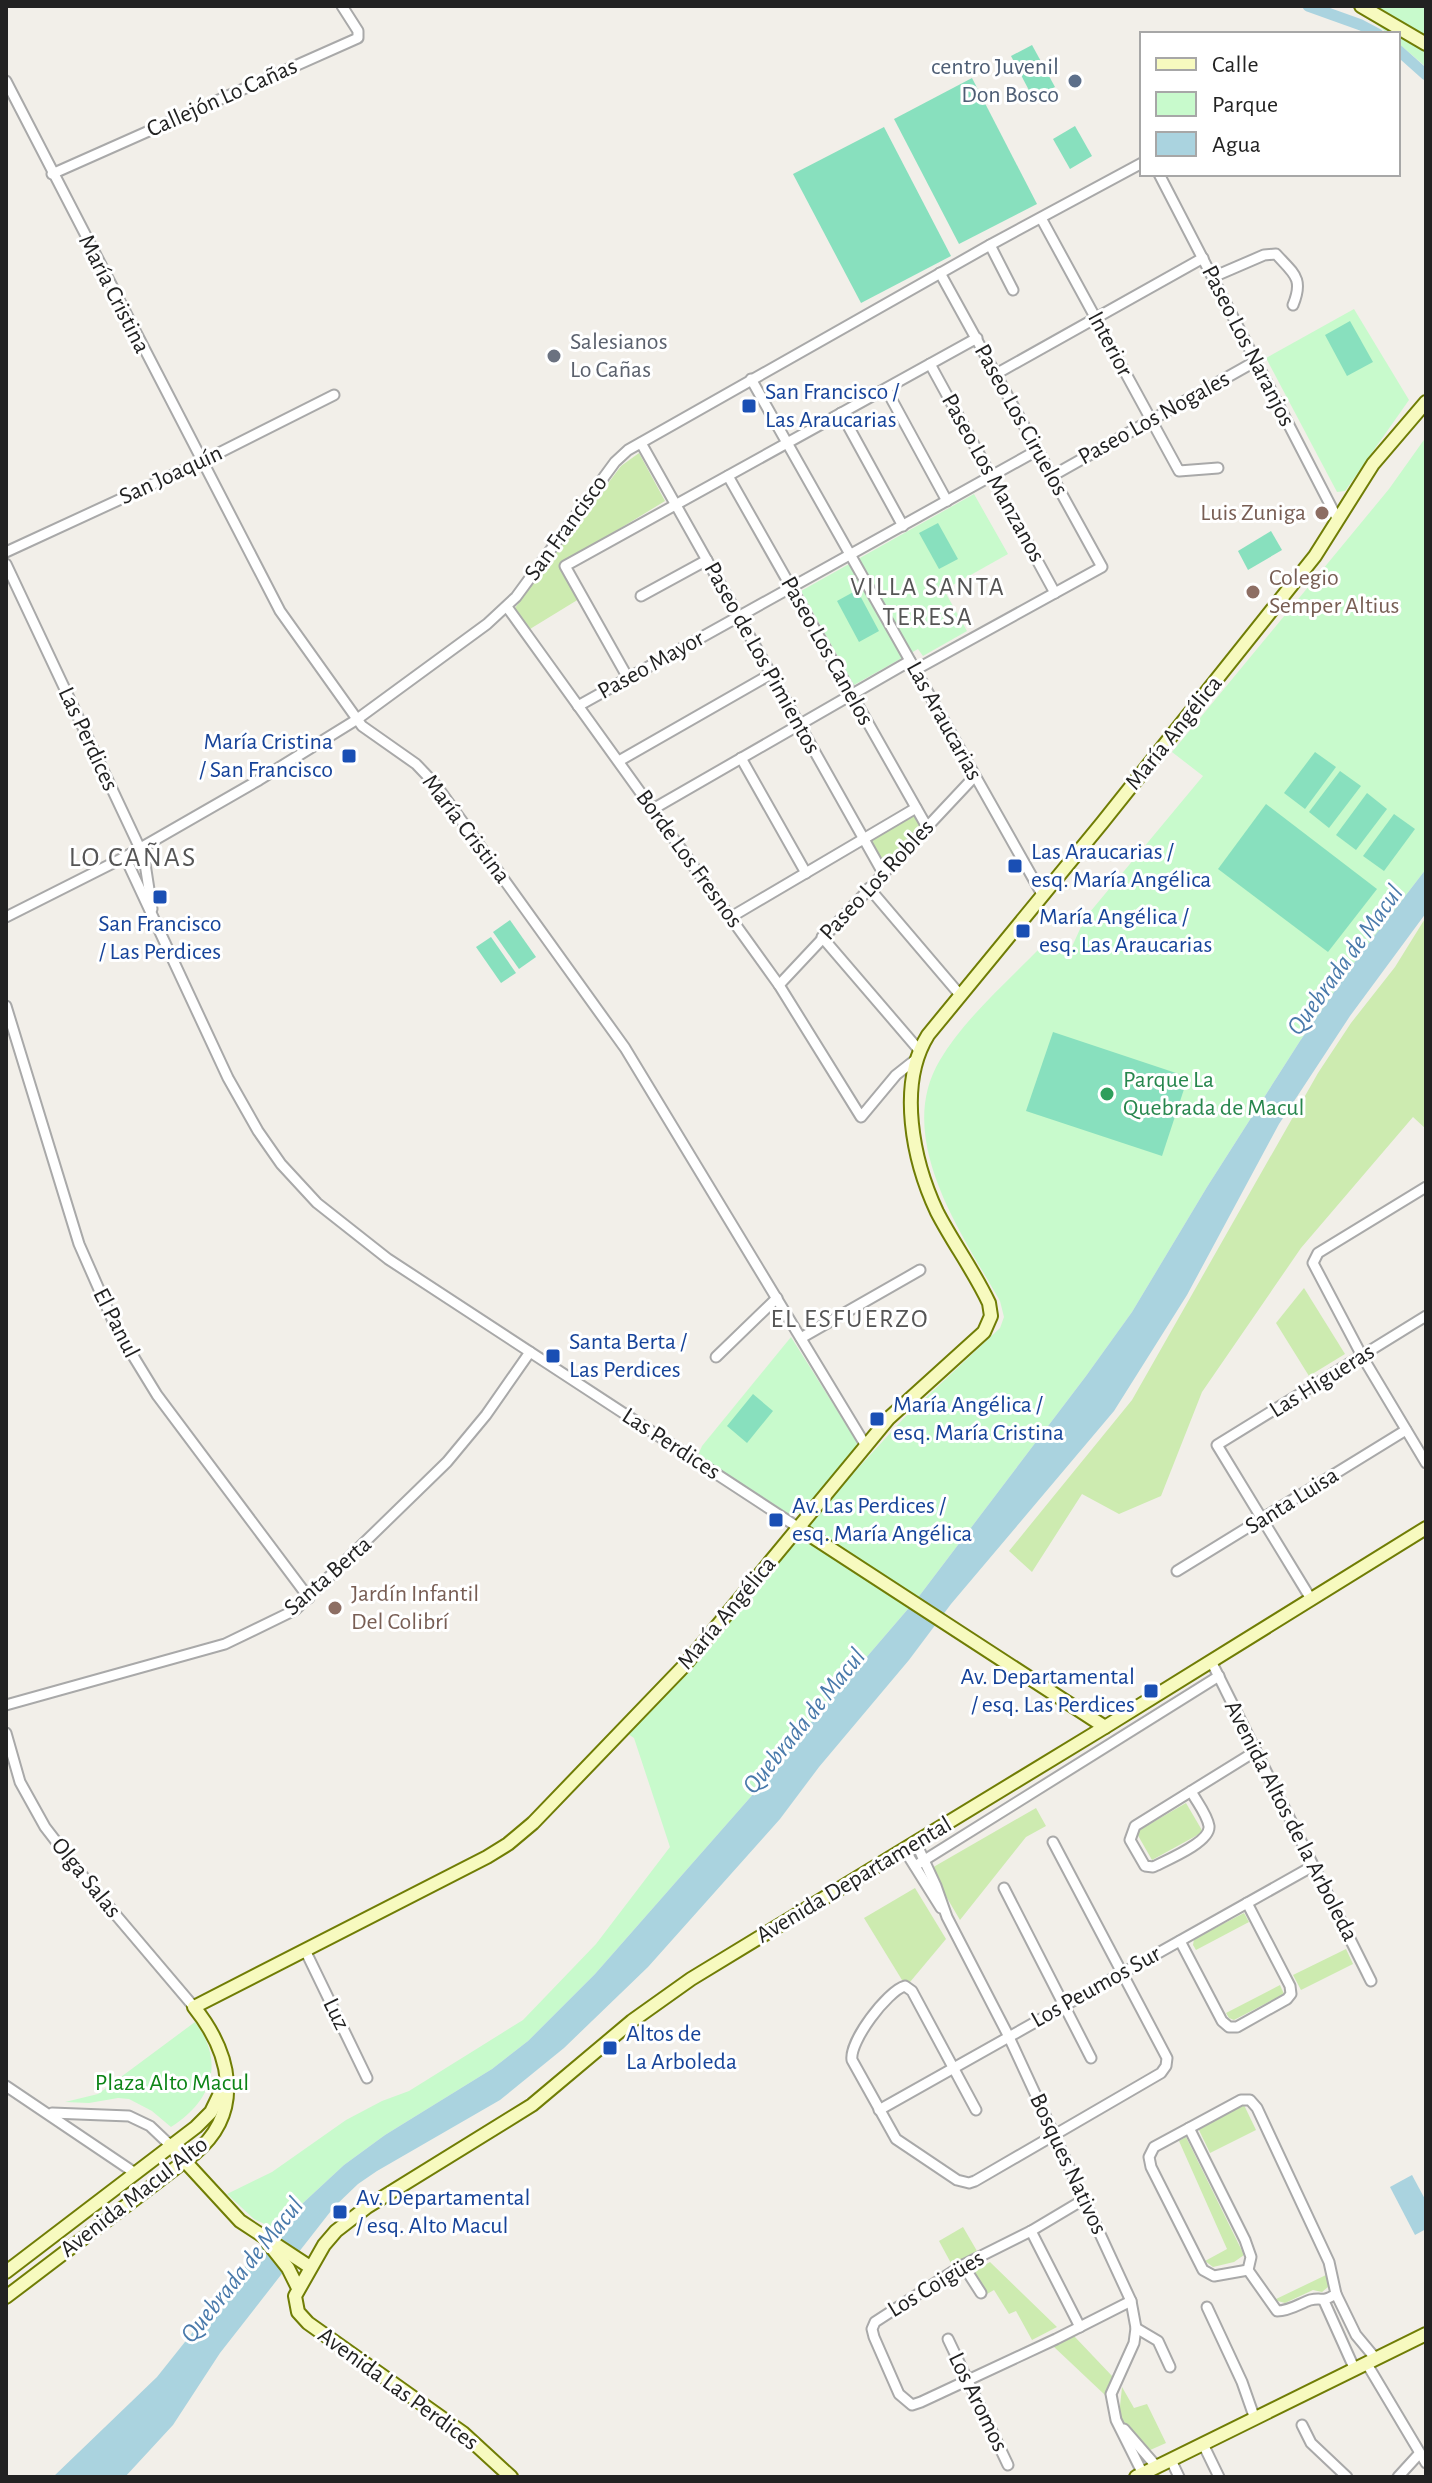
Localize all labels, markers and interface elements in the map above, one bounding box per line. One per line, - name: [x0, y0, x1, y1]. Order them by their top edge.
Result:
- legend: [1140, 32, 1400, 176]
- text: Calle: [1212, 53, 1259, 77]
- street label: Callejón Lo Cañas: [143, 54, 301, 142]
- place label: centro Juvenil Don Bosco: [931, 55, 1059, 107]
- marker: centro Juvenil Don Bosco: [1066, 72, 1084, 90]
- text: Parque: [1212, 93, 1278, 117]
- text: Agua: [1212, 133, 1261, 157]
- street label: María Cristina: [74, 231, 154, 357]
- street label: Paseo Los Naranjos: [1197, 262, 1299, 430]
- street label: Interior: [1083, 308, 1137, 381]
- place label: Salesianos Lo Cañas: [570, 330, 668, 382]
- street label: Paseo Los Ciruelos: [970, 340, 1072, 500]
- marker: Salesianos Lo Cañas: [545, 347, 563, 365]
- street label: Paseo Los Nogales: [1074, 367, 1234, 469]
- place label: San Francisco / Las Araucarias: [765, 380, 899, 432]
- street label: Paseo Los Manzanos: [937, 390, 1049, 566]
- marker: San Francisco / Las Araucarias: [740, 397, 758, 415]
- street label: San Joaquín: [116, 441, 226, 509]
- street label: San Francisco: [520, 471, 612, 585]
- place label: Luis Zuniga: [1200, 501, 1306, 525]
- marker: Luis Zuniga: [1313, 504, 1331, 522]
- street label: Paseo de Los Pimientos: [699, 558, 825, 758]
- place label: Colegio Semper Altius: [1269, 566, 1400, 618]
- street label: Paseo Los Canelos: [776, 572, 878, 730]
- district label: VILLA SANTA TERESA: [850, 574, 1006, 630]
- marker: Colegio Semper Altius: [1244, 583, 1262, 601]
- street label: Paseo Mayor: [594, 626, 708, 704]
- street label: Las Araucarias: [902, 658, 986, 784]
- street label: María Angélica: [1121, 672, 1227, 794]
- street label: Las Perdices: [54, 683, 122, 795]
- place label: María Cristina / San Francisco: [199, 730, 333, 782]
- marker: María Cristina / San Francisco: [340, 747, 358, 765]
- street label: María Cristina: [417, 770, 515, 888]
- street label: Borde Los Fresnos: [631, 786, 747, 932]
- street label: Paseo Los Robles: [815, 815, 939, 945]
- place label: Las Araucarias / esq. María Angélica: [1031, 840, 1211, 892]
- district label: LO CAÑAS: [69, 842, 197, 872]
- marker: Las Araucarias / esq. María Angélica: [1006, 857, 1024, 875]
- water label: Quebrada de Macul: [1282, 880, 1408, 1040]
- marker: San Francisco / Las Perdices: [151, 888, 169, 906]
- place label: María Angélica / esq. Las Araucarias: [1039, 905, 1212, 957]
- place label: San Francisco / Las Perdices: [98, 912, 222, 964]
- marker: María Angélica / esq. Las Araucarias: [1014, 922, 1032, 940]
- place label: Parque La Quebrada de Macul: [1123, 1068, 1304, 1120]
- marker: Parque La Quebrada de Macul: [1098, 1085, 1116, 1103]
- street label: El Panul: [88, 1284, 144, 1362]
- district label: EL ESFUERZO: [770, 1306, 930, 1332]
- place label: Santa Berta / Las Perdices: [569, 1330, 687, 1382]
- street label: Las Higueras: [1265, 1339, 1379, 1423]
- marker: Santa Berta / Las Perdices: [544, 1347, 562, 1365]
- place label: María Angélica / esq. María Cristina: [893, 1393, 1064, 1445]
- street label: Las Perdices: [618, 1404, 724, 1484]
- marker: María Angélica / esq. María Cristina: [868, 1410, 886, 1428]
- street label: Santa Luisa: [1241, 1463, 1343, 1539]
- place label: Av. Las Perdices / esq. María Angélica: [792, 1494, 972, 1546]
- marker: Av. Las Perdices / esq. María Angélica: [767, 1511, 785, 1529]
- street label: Santa Berta: [280, 1532, 376, 1620]
- street label: María Angélica: [673, 1552, 781, 1674]
- place label: Jardín Infantil Del Colibrí: [351, 1582, 479, 1634]
- marker: Jardín Infantil Del Colibrí: [326, 1599, 344, 1617]
- water label: Quebrada de Macul: [738, 1643, 870, 1799]
- place label: Av. Departamental / esq. Las Perdices: [960, 1665, 1135, 1717]
- marker: Av. Departamental / esq. Las Perdices: [1142, 1682, 1160, 1700]
- street label: Avenida Altos de la Arboleda: [1220, 1697, 1362, 1945]
- street label: Avenida Departamental: [752, 1812, 956, 1948]
- street label: Olga Salas: [47, 1833, 125, 1923]
- street label: Los Peumos Sur: [1027, 1942, 1165, 2032]
- street label: Luz: [318, 1994, 354, 2034]
- place label: Altos de La Arboleda: [626, 2022, 737, 2074]
- marker: Altos de La Arboleda: [601, 2039, 619, 2057]
- park label: Plaza Alto Macul: [95, 2071, 249, 2095]
- street label: Bosques Nativos: [1025, 2090, 1111, 2238]
- street label: Avenida Macul Alto: [56, 2132, 212, 2262]
- place label: Av. Departamental / esq. Alto Macul: [356, 2186, 531, 2238]
- water label: Quebrada de Macul: [176, 2192, 308, 2348]
- marker: Av. Departamental / esq. Alto Macul: [331, 2203, 349, 2221]
- street label: Los Coigües: [884, 2246, 988, 2322]
- street label: Avenida Las Perdices: [313, 2323, 483, 2455]
- street label: Los Aromos: [944, 2349, 1012, 2455]

